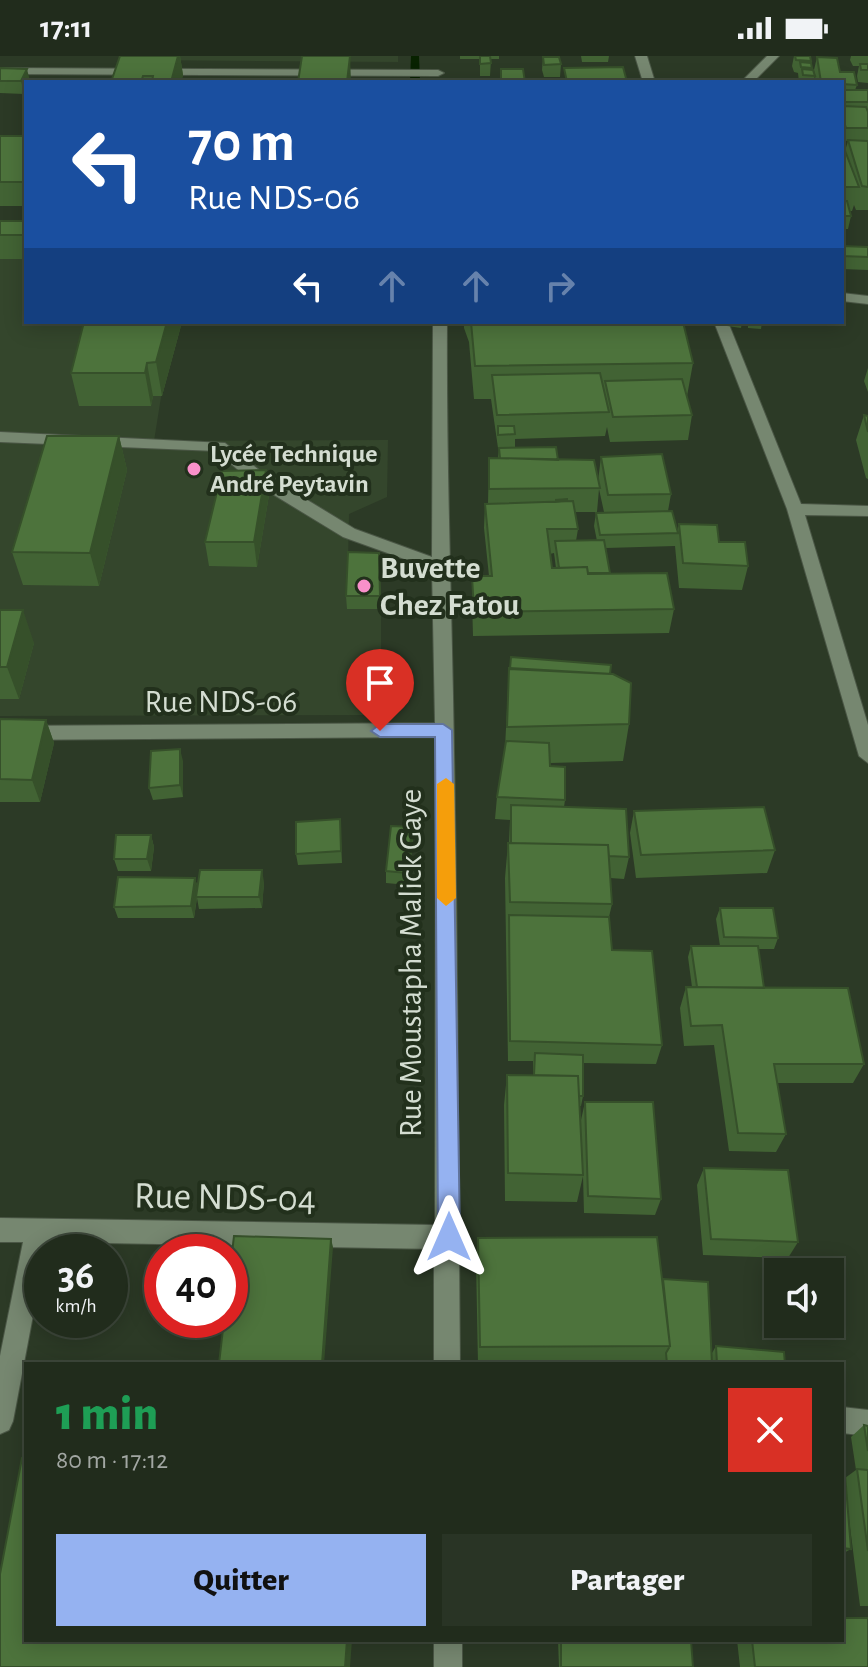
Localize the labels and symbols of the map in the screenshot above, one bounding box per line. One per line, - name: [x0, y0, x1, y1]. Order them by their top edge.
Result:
- place label: Lycée Technique André Peytavin: [210, 441, 378, 497]
- marker: Lycée Technique André Peytavin: [185, 460, 203, 478]
- place label: Buvette Chez Fatou: [380, 552, 520, 621]
- marker: Buvette Chez Fatou: [355, 577, 373, 595]
- pin: [346, 649, 414, 731]
- street label: Rue NDS-06: [145, 686, 297, 718]
- street label: Rue Moustapha Malick Gaye: [395, 789, 427, 1137]
- street label: Rue NDS-04: [134, 1177, 316, 1219]
- position arrow: [407, 1195, 491, 1279]
- speed limit sign: 40: [144, 1234, 248, 1338]

